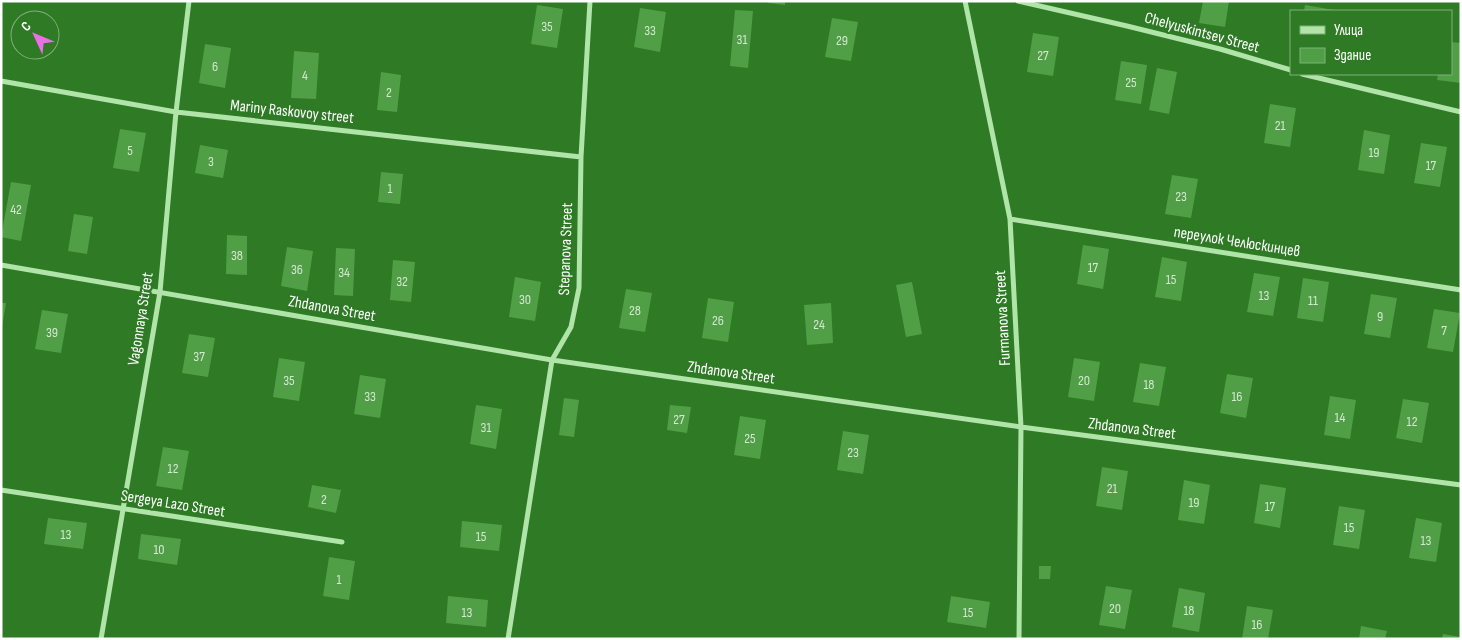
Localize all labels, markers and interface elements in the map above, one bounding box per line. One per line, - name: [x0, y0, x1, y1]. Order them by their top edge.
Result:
- street label: Chelyuskintsev Street: [1143, 9, 1262, 57]
- north arrow: [10, 10, 60, 60]
- legend: [1290, 10, 1452, 75]
- text: С: [17, 18, 35, 35]
- house number: 35: [541, 18, 553, 35]
- text: Улица: [1334, 21, 1363, 40]
- house number: 33: [644, 22, 656, 39]
- house number: 31: [737, 31, 747, 48]
- house number: 29: [836, 32, 848, 49]
- text: Здание: [1334, 46, 1371, 65]
- house number: 27: [1037, 47, 1049, 64]
- house number: 6: [212, 58, 218, 75]
- house number: 4: [302, 67, 308, 84]
- house number: 25: [1125, 74, 1137, 91]
- house number: 2: [386, 84, 392, 101]
- street label: Mariny Raskovoy street: [229, 96, 355, 128]
- house number: 21: [1275, 117, 1285, 134]
- house number: 5: [127, 142, 133, 159]
- house number: 19: [1368, 144, 1380, 161]
- house number: 3: [208, 153, 214, 170]
- house number: 17: [1426, 157, 1437, 174]
- house number: 1: [388, 180, 393, 197]
- house number: 23: [1175, 188, 1187, 205]
- house number: 42: [10, 201, 22, 218]
- street label: Stepanova Street: [555, 202, 577, 296]
- street label: переулок Челюскинцев: [1172, 223, 1302, 261]
- house number: 38: [231, 247, 243, 264]
- house number: 17: [1088, 259, 1099, 276]
- house number: 36: [291, 261, 303, 278]
- house number: 34: [338, 264, 350, 281]
- street label: Furmanova Street: [991, 270, 1015, 366]
- street label: Vagonnaya Street: [124, 271, 158, 367]
- house number: 15: [1166, 271, 1177, 288]
- house number: 32: [396, 273, 408, 290]
- house number: 13: [1259, 287, 1270, 304]
- house number: 30: [519, 291, 531, 308]
- street label: Zhdanova Street: [287, 292, 377, 326]
- house number: 11: [1308, 292, 1318, 309]
- house number: 28: [629, 302, 641, 319]
- house number: 9: [1377, 308, 1383, 325]
- house number: 26: [712, 312, 724, 329]
- house number: 24: [813, 316, 825, 333]
- house number: 7: [1441, 322, 1447, 339]
- house number: 39: [46, 324, 58, 341]
- house number: 37: [193, 348, 205, 365]
- street label: Zhdanova Street: [686, 357, 776, 389]
- house number: 35: [283, 372, 295, 389]
- house number: 20: [1078, 372, 1090, 389]
- house number: 18: [1143, 376, 1155, 393]
- house number: 33: [364, 388, 376, 405]
- house number: 16: [1231, 388, 1243, 405]
- house number: 14: [1335, 409, 1346, 426]
- house number: 27: [673, 411, 685, 428]
- house number: 12: [1407, 413, 1418, 430]
- street label: Zhdanova Street: [1087, 414, 1177, 444]
- house number: 31: [481, 419, 491, 436]
- house number: 25: [744, 430, 756, 447]
- house number: 23: [847, 444, 859, 461]
- house number: 12: [168, 460, 179, 477]
- house number: 21: [1107, 480, 1117, 497]
- street label: Sergeya Lazo Street: [120, 486, 227, 522]
- house number: 2: [321, 491, 327, 508]
- house number: 19: [1188, 494, 1200, 511]
- house number: 17: [1265, 498, 1276, 515]
- house number: 15: [1344, 519, 1355, 536]
- house number: 13: [61, 526, 72, 543]
- house number: 15: [476, 528, 487, 545]
- house number: 13: [1421, 532, 1432, 549]
- house number: 10: [153, 541, 165, 558]
- house number: 1: [337, 571, 342, 588]
- house number: 20: [1109, 600, 1121, 617]
- house number: 18: [1183, 602, 1195, 619]
- house number: 13: [462, 604, 473, 621]
- house number: 15: [963, 604, 974, 621]
- house number: 16: [1251, 616, 1263, 633]

